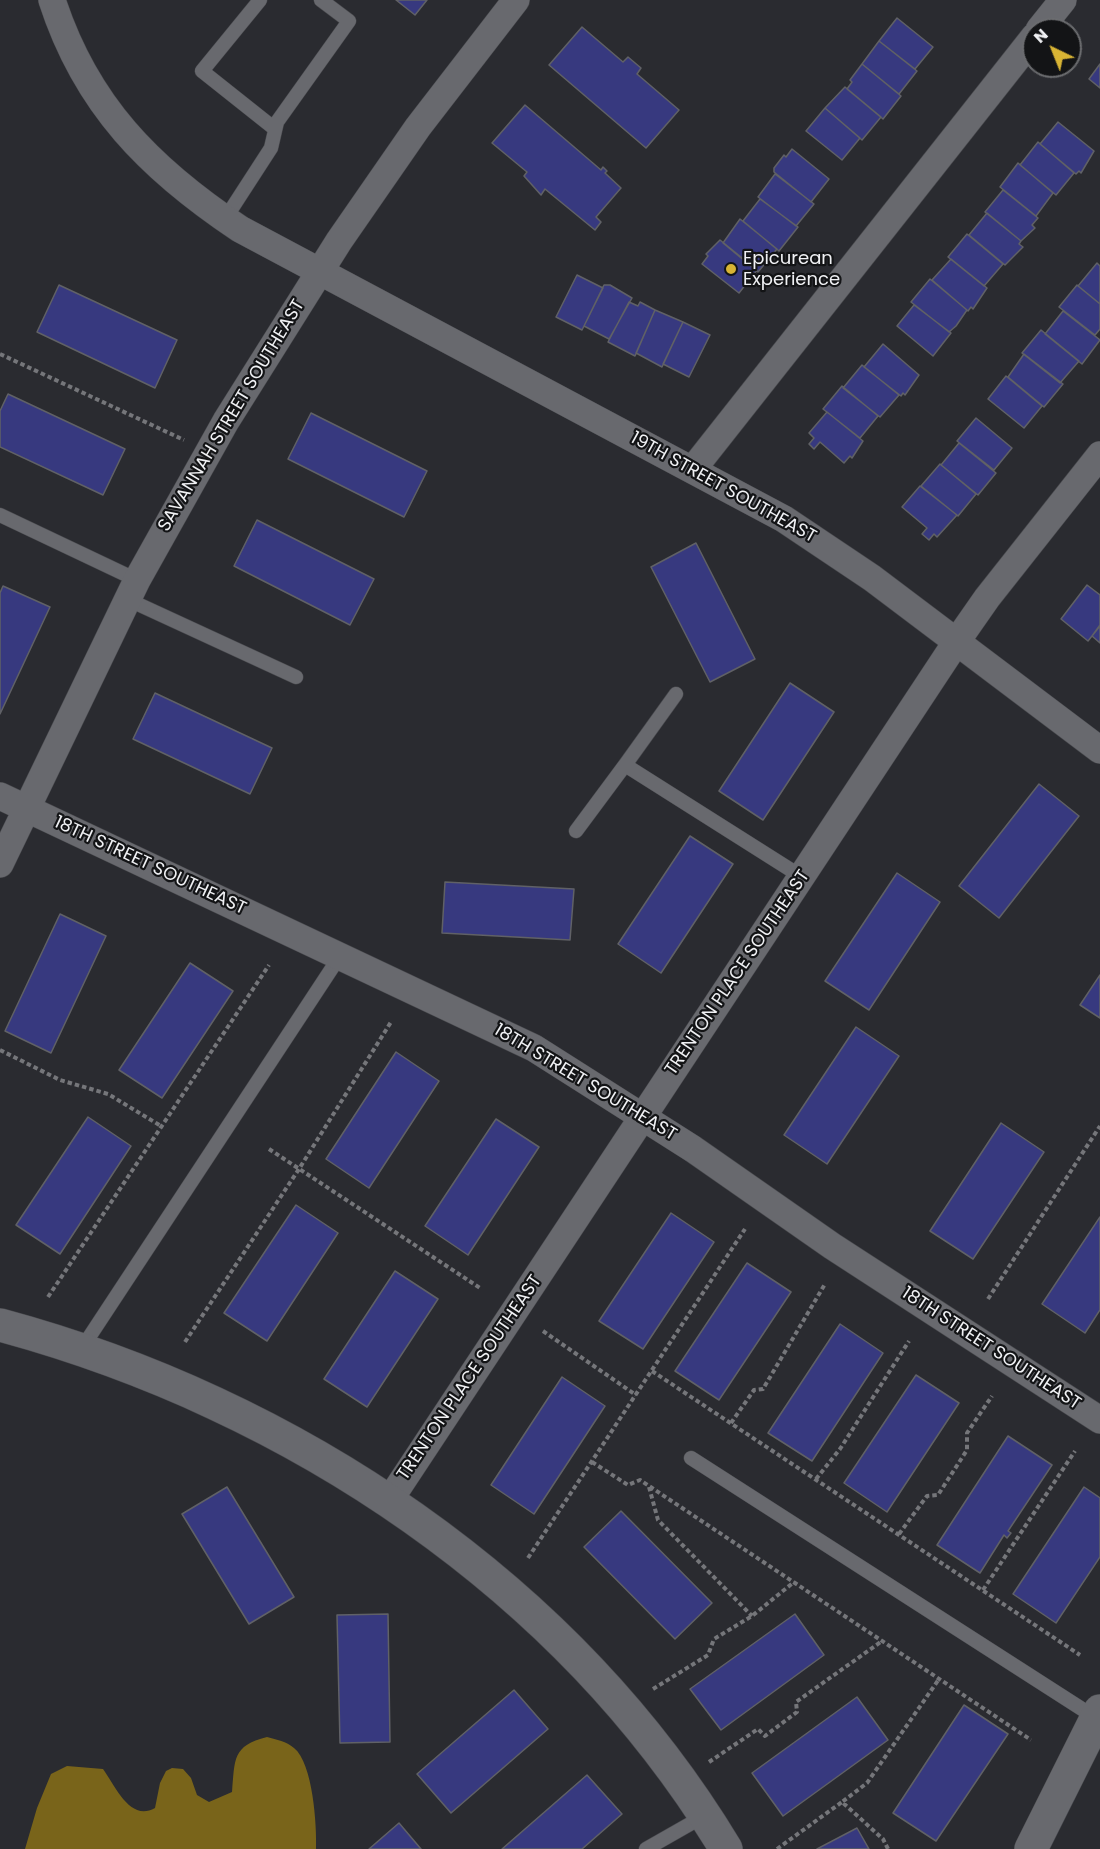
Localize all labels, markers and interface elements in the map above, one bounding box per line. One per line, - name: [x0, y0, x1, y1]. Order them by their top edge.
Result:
- north arrow: [1022, 18, 1082, 78]
- text: N: [1028, 23, 1053, 48]
- place label: Epicurean Experience: [743, 248, 840, 290]
- marker: Epicurean Experience: [724, 262, 738, 276]
- street label: SAVANNAH STREET SOUTHEAST: [154, 296, 310, 536]
- street label: 19TH STREET SOUTHEAST: [626, 428, 820, 548]
- street label: 18TH STREET SOUTHEAST: [51, 812, 249, 920]
- street label: TRENTON PLACE SOUTHEAST: [661, 866, 815, 1080]
- street label: 18TH STREET SOUTHEAST: [490, 1020, 680, 1146]
- street label: TRENTON PLACE SOUTHEAST: [393, 1271, 547, 1485]
- street label: 18TH STREET SOUTHEAST: [897, 1283, 1085, 1415]

